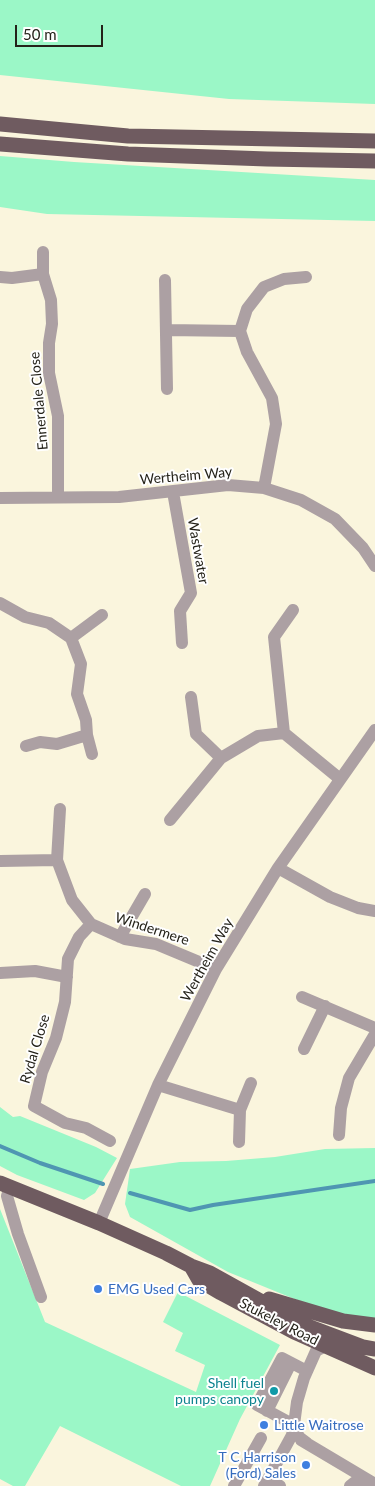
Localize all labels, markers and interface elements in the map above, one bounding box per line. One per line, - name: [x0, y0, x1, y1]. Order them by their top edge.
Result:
- scale bar: [18, 15, 105, 47]
- text: 50 m: [23, 25, 57, 43]
- street label: Ennerdale Close: [26, 351, 52, 451]
- street label: Wertheim Way: [139, 464, 233, 488]
- street label: Wastwater: [184, 517, 212, 585]
- street label: Windermere: [113, 909, 191, 949]
- street label: Wertheim Way: [177, 915, 237, 1005]
- street label: Rydal Close: [17, 1012, 53, 1086]
- place label: EMG Used Cars: [108, 1281, 205, 1297]
- marker: EMG Used Cars: [92, 1283, 104, 1295]
- street label: Stukeley Road: [237, 1295, 321, 1349]
- place label: Shell fuel pumps canopy: [175, 1375, 264, 1408]
- marker: Shell fuel pumps canopy: [268, 1385, 280, 1397]
- place label: Little Waitrose: [274, 1417, 364, 1433]
- marker: Little Waitrose: [258, 1419, 270, 1431]
- place label: T C Harrison (Ford) Sales: [218, 1449, 296, 1481]
- marker: T C Harrison (Ford) Sales: [300, 1459, 312, 1471]

